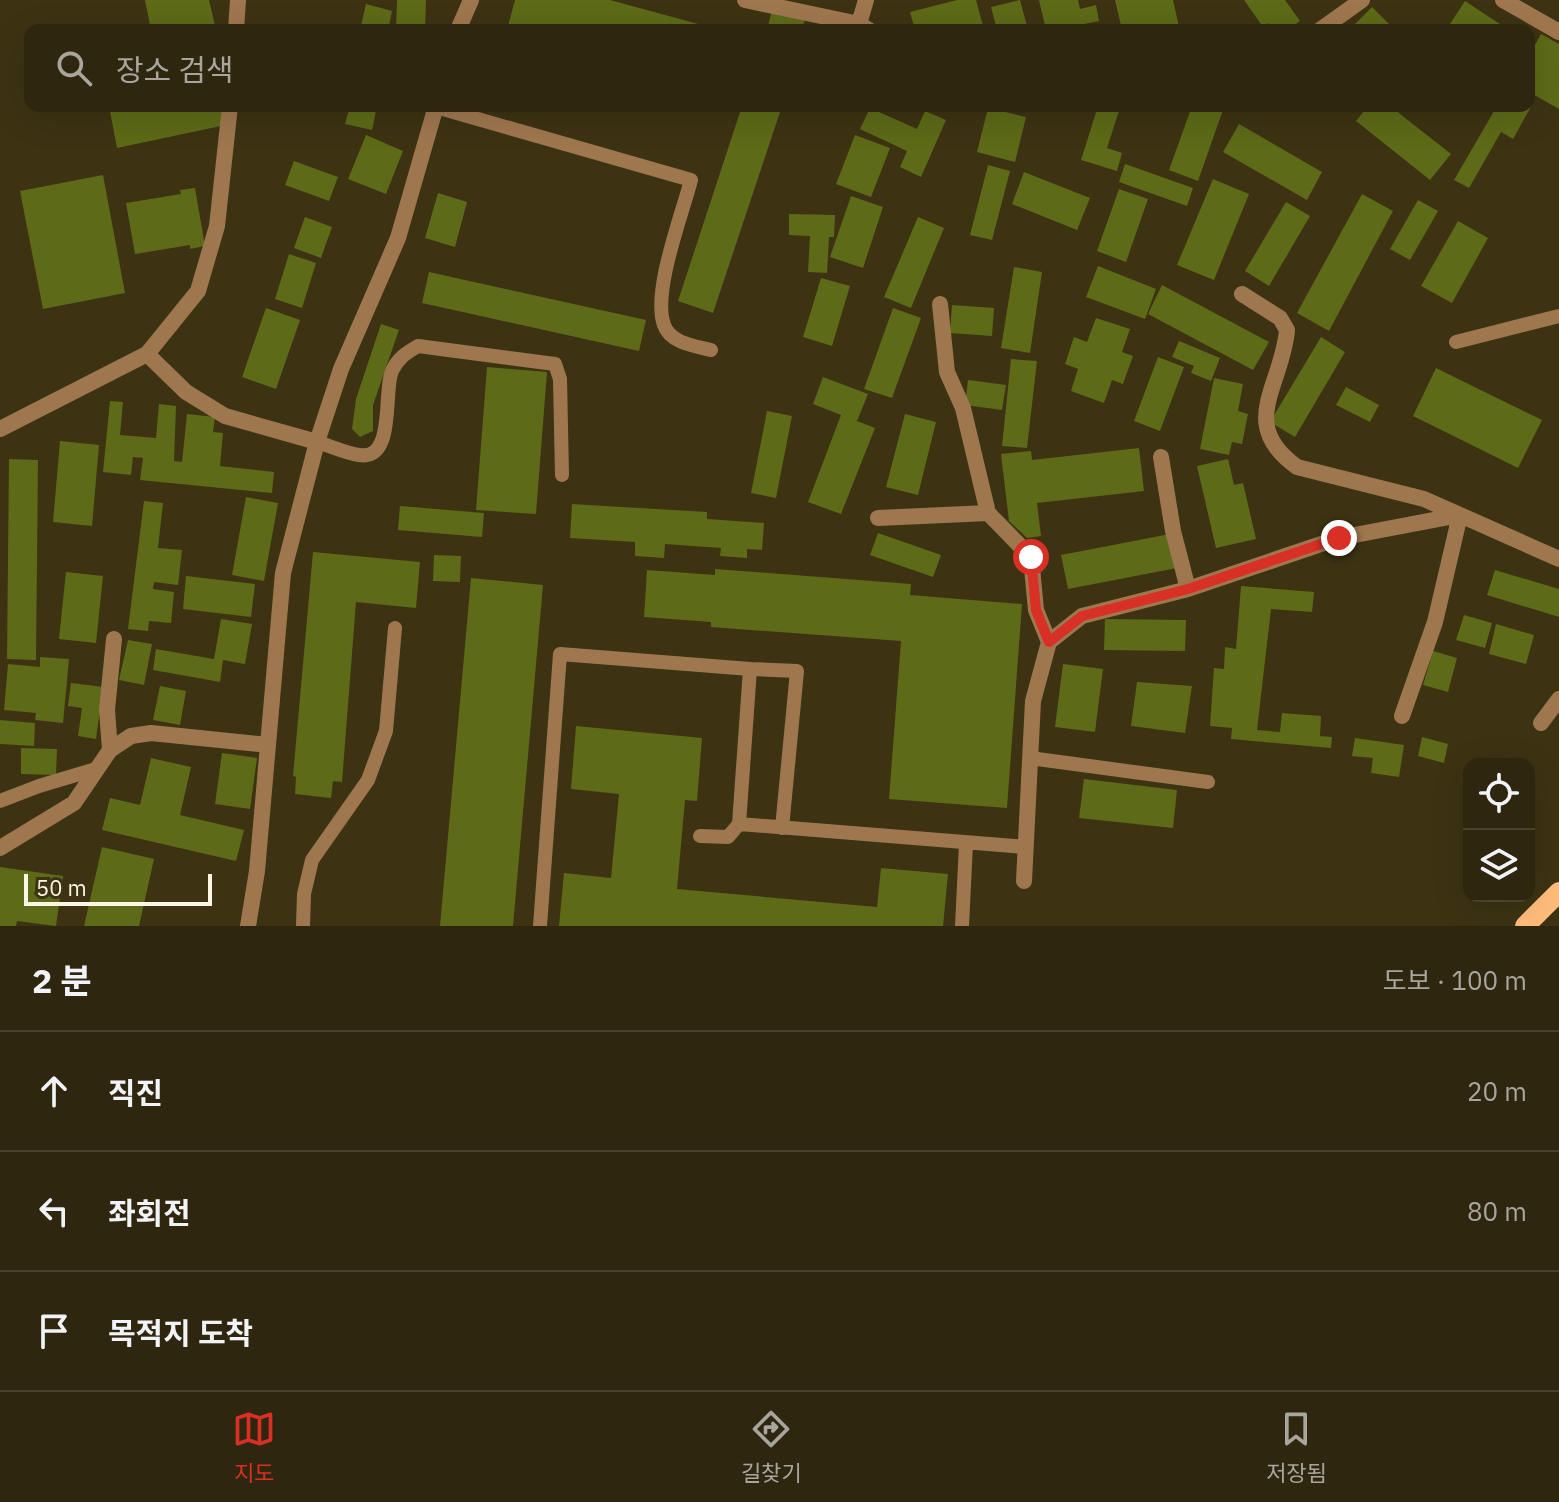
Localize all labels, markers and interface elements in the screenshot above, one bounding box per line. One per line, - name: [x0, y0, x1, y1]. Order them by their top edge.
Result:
- search box: [24, 24, 1535, 112]
- icon: search: [52, 46, 96, 90]
- text: 장소 검색: [116, 50, 233, 89]
- route end: [1321, 520, 1357, 556]
- route start: [1013, 539, 1049, 575]
- map controls: [1463, 758, 1535, 902]
- button: locate: [1463, 758, 1535, 830]
- button: layers: [1463, 830, 1535, 902]
- scale bar: [24, 870, 212, 906]
- text: 50 m: [36, 873, 87, 902]
- text: 2 분: [32, 958, 92, 1002]
- text: 도보 · 100 m: [1383, 963, 1527, 997]
- icon: ahead: [32, 1069, 76, 1113]
- text: 직진: [108, 1073, 163, 1112]
- text: 20 m: [1467, 1074, 1527, 1108]
- icon: left: [32, 1189, 76, 1233]
- text: 좌회전: [108, 1193, 191, 1232]
- text: 80 m: [1467, 1194, 1527, 1228]
- icon: arrive: [32, 1309, 76, 1353]
- text: 목적지 도착: [108, 1313, 253, 1352]
- tab: 지도: [232, 1407, 276, 1487]
- tab: 길찾기: [741, 1407, 801, 1487]
- tab: 저장됨: [1266, 1407, 1327, 1487]

